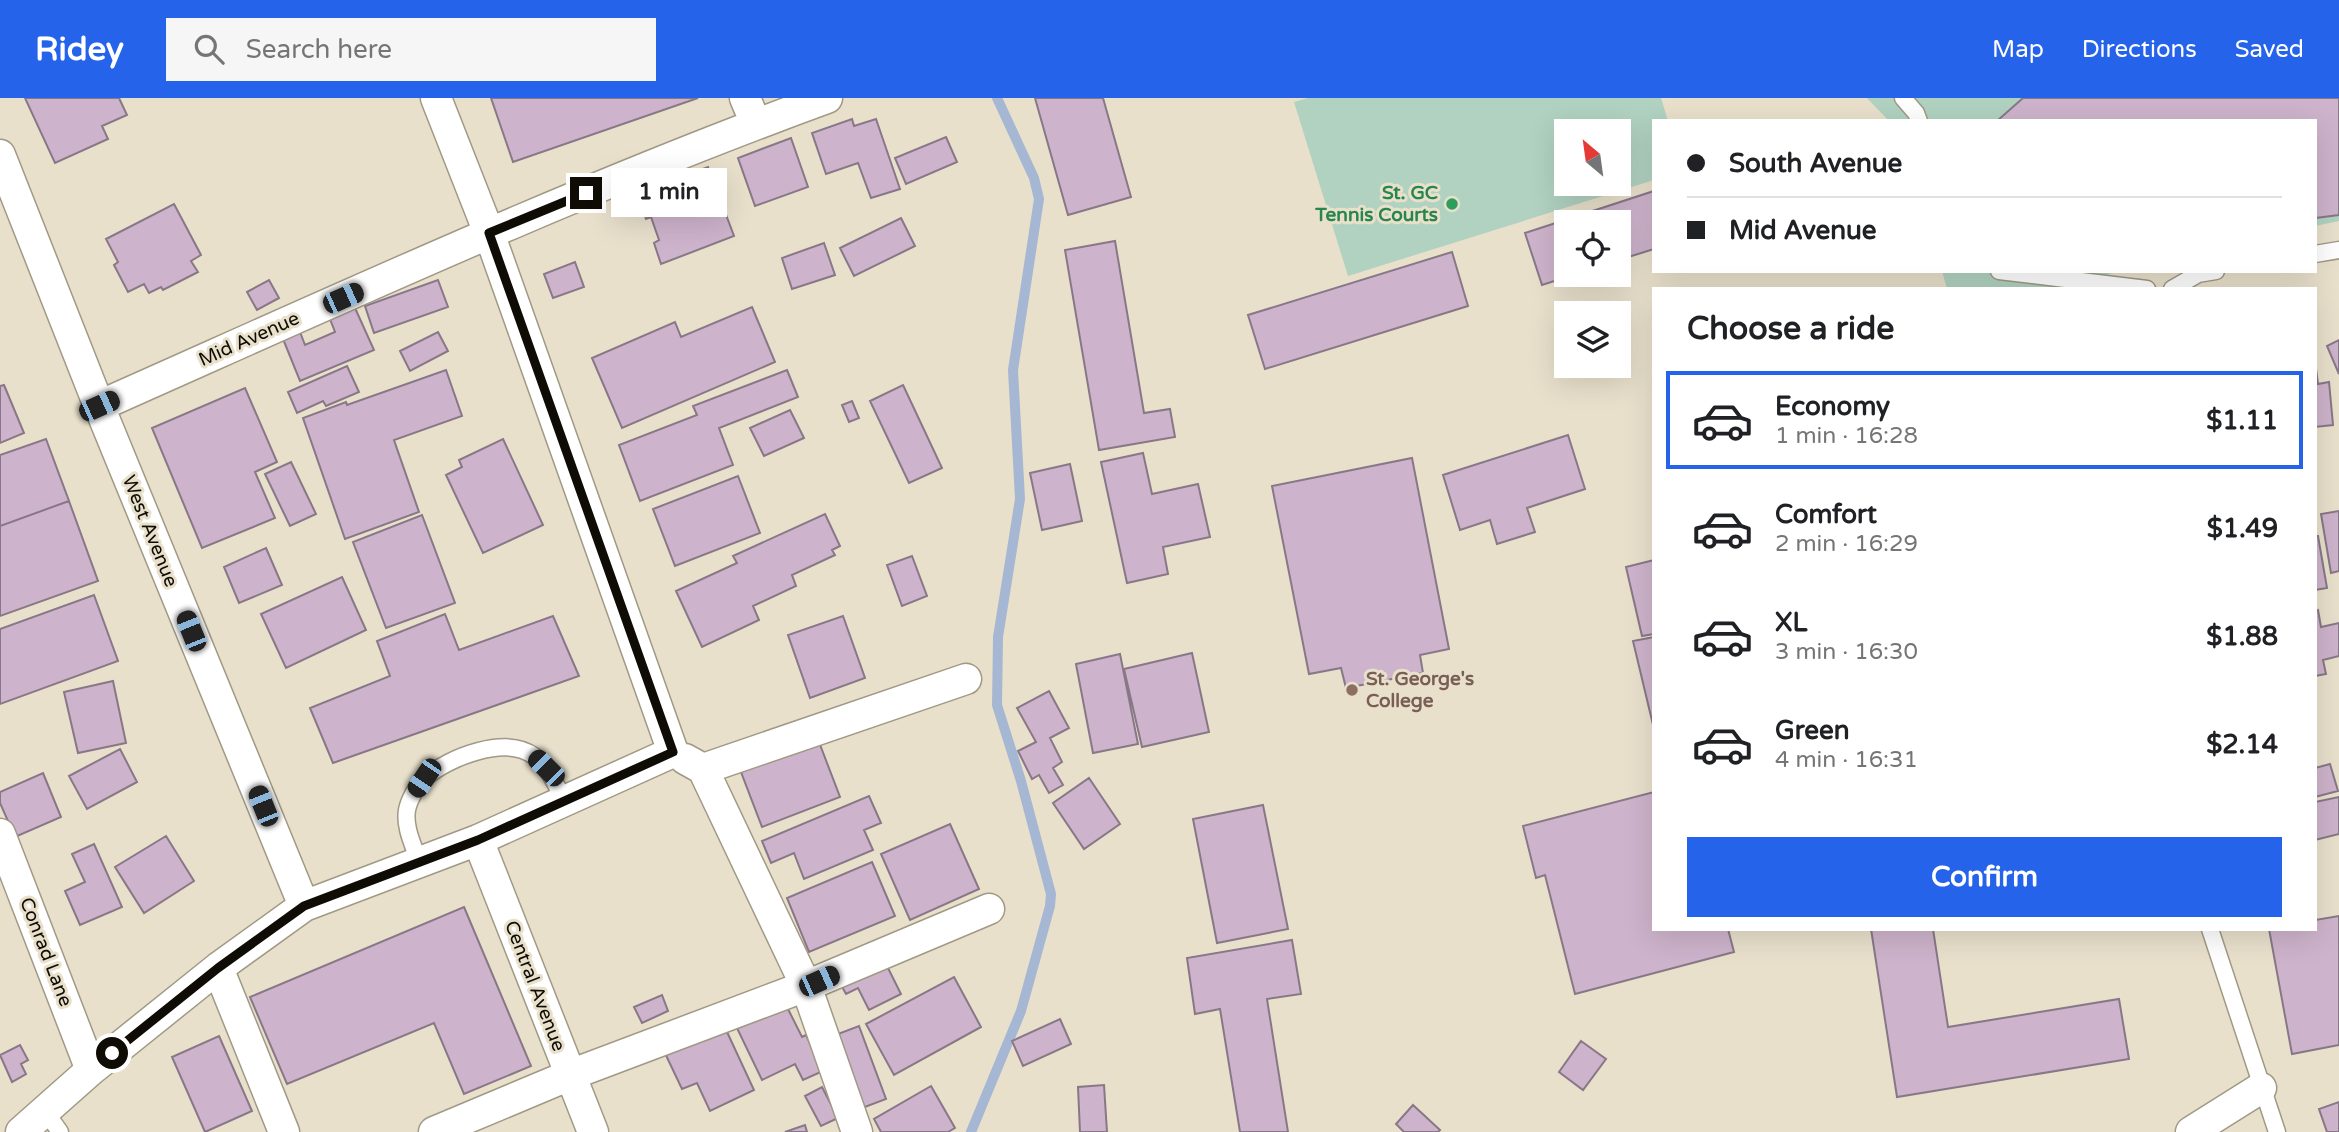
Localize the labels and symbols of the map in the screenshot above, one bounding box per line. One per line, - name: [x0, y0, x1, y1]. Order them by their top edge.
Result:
- north arrow: [1554, 119, 1631, 196]
- callout: 1 min: [610, 168, 726, 217]
- route end: [570, 177, 602, 209]
- place label: St. GC Tennis Courts: [1314, 182, 1438, 226]
- marker: St. GC Tennis Courts: [1444, 196, 1460, 212]
- car: [320, 280, 367, 316]
- street label: Mid Avenue: [195, 307, 303, 371]
- car: [76, 388, 123, 424]
- street label: West Avenue: [118, 472, 182, 590]
- car: [174, 608, 209, 654]
- place label: St. George's College: [1366, 668, 1474, 713]
- marker: St. George's College: [1344, 682, 1360, 698]
- car: [524, 746, 569, 790]
- car: [404, 755, 445, 801]
- car: [246, 783, 281, 829]
- street label: Conrad Lane: [15, 894, 77, 1010]
- street label: Central Avenue: [500, 918, 570, 1054]
- car: [796, 963, 843, 999]
- route start: [96, 1037, 128, 1069]

